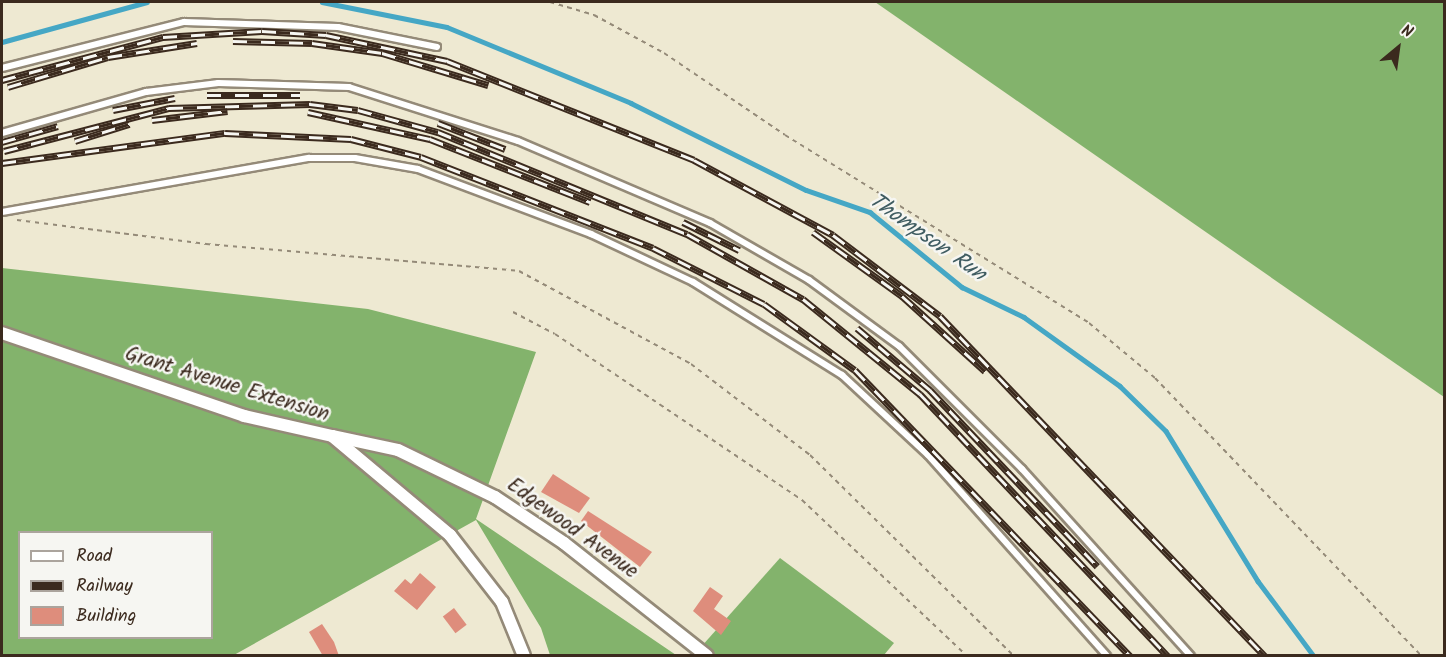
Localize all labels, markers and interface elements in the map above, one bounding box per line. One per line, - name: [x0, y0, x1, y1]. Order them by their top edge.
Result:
- north arrow: [1368, 18, 1428, 78]
- text: N: [1396, 18, 1417, 45]
- water label: Thompson Run: [863, 188, 991, 288]
- street label: Grant Avenue Extension: [122, 342, 332, 428]
- street label: Edgewood Avenue: [501, 473, 643, 585]
- legend: [18, 531, 213, 639]
- text: Road: [76, 542, 112, 571]
- text: Railway: [76, 572, 133, 601]
- text: Building: [76, 602, 136, 631]

